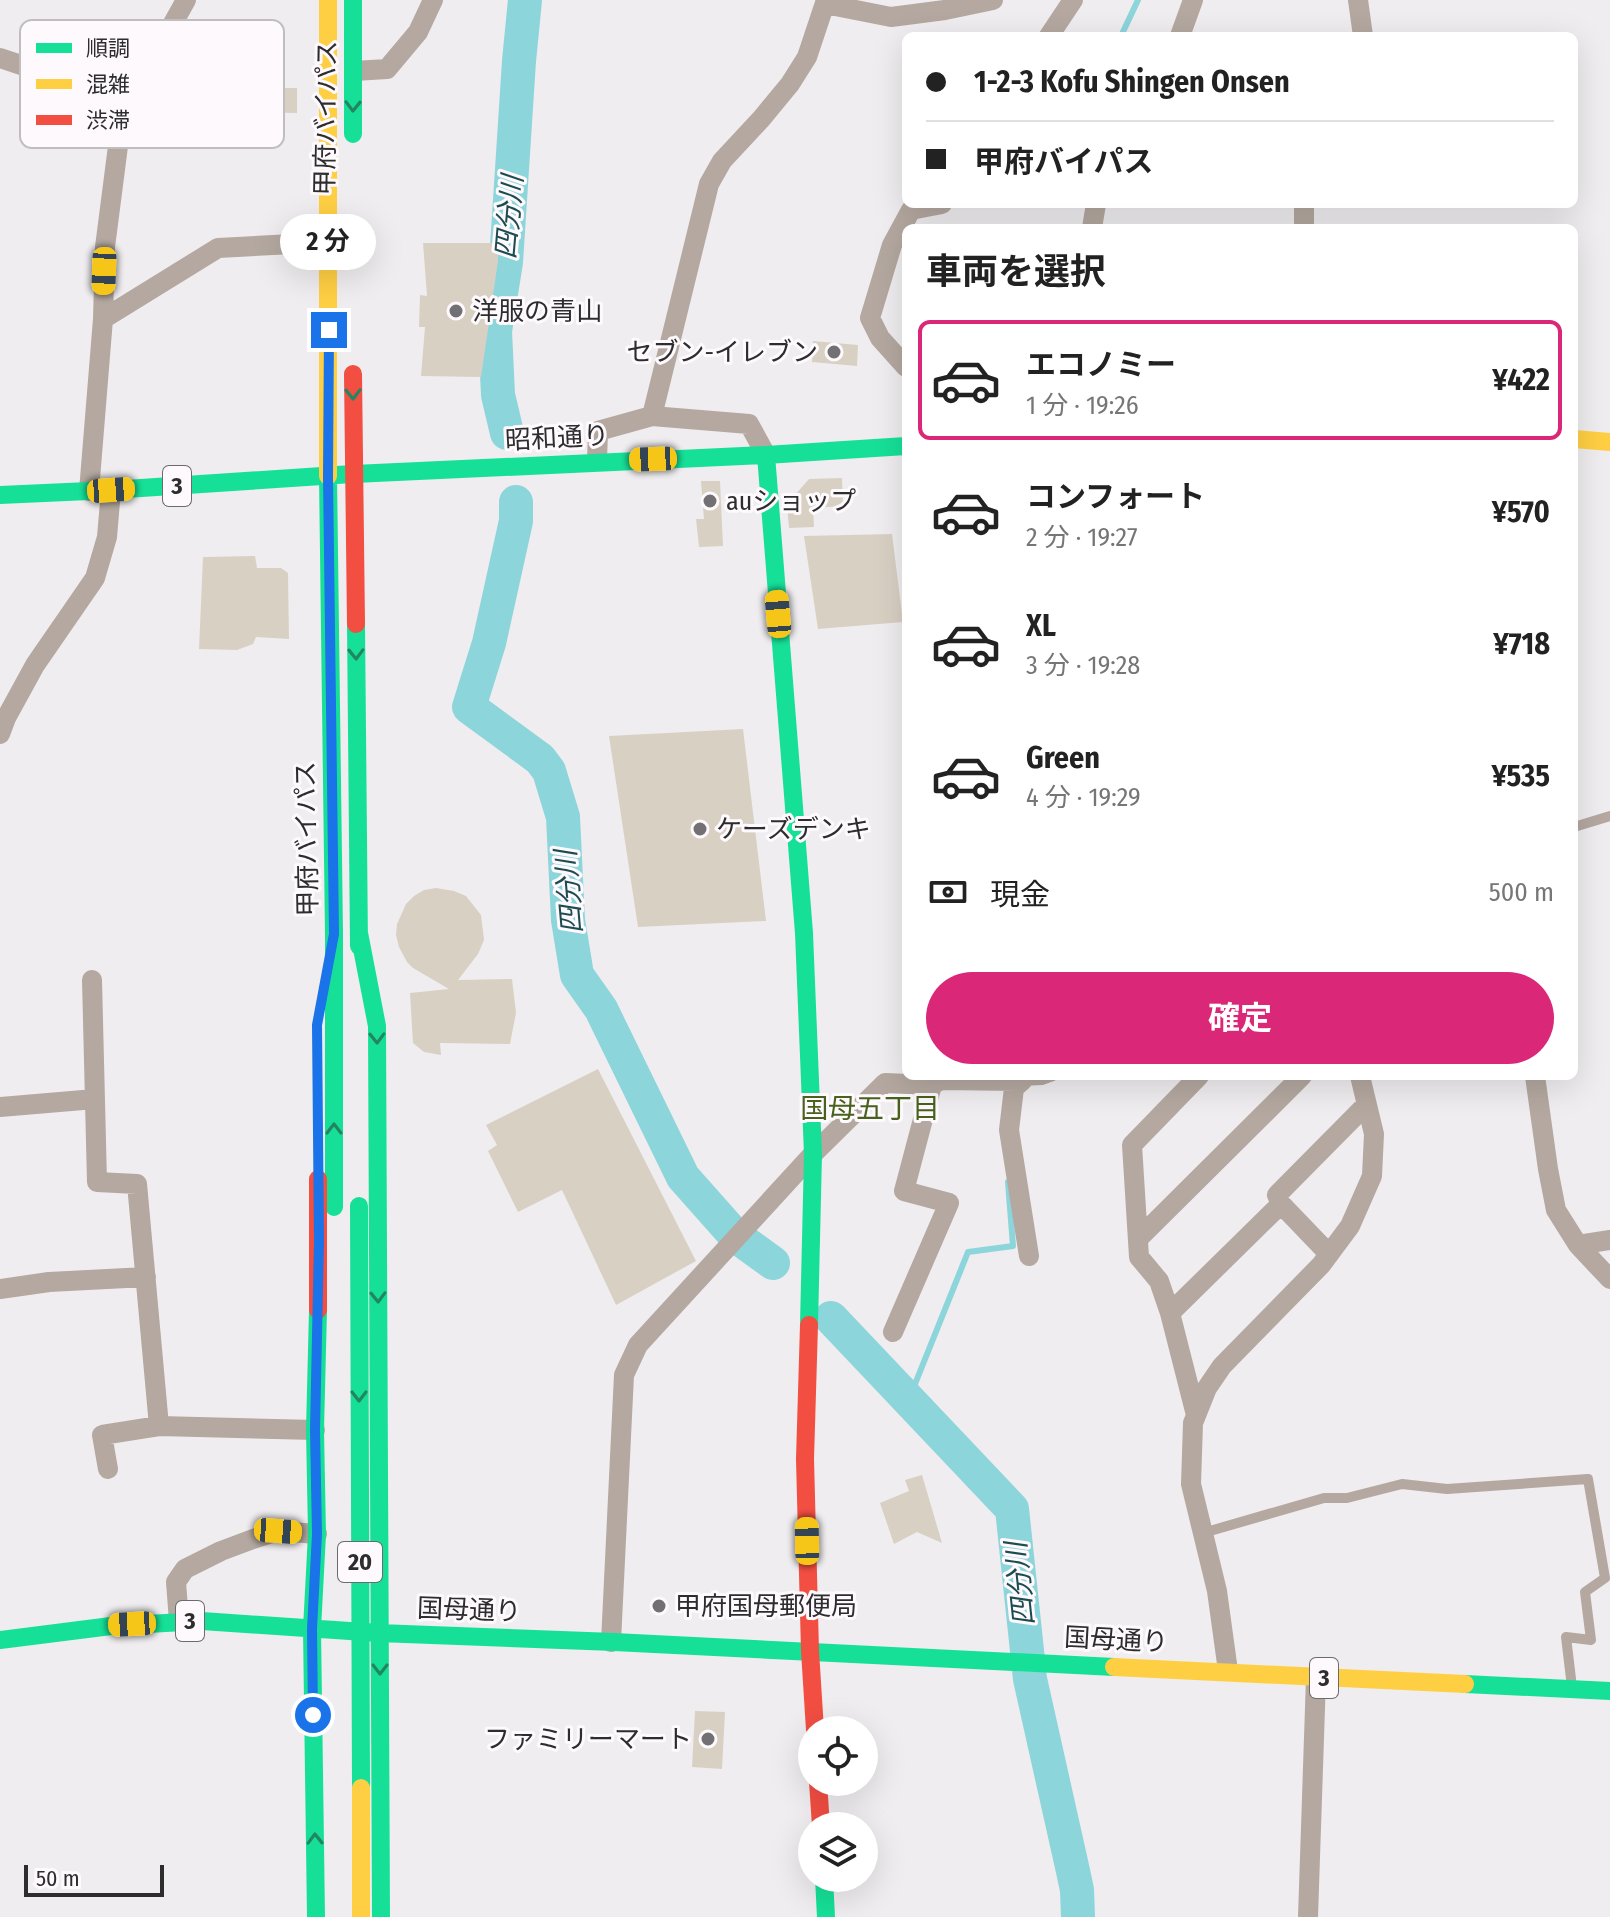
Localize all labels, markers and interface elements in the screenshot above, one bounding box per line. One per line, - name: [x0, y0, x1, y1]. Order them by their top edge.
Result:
- legend: [20, 20, 284, 148]
- text: 順調: [86, 35, 130, 62]
- street label: 甲府バイパス: [309, 40, 343, 196]
- text: 1-2-3 Kofu Shingen Onsen: [974, 64, 1290, 100]
- text: 混雑: [86, 71, 130, 98]
- one-way arrow: [345, 100, 362, 113]
- text: 渋滞: [86, 107, 130, 134]
- text: 甲府バイパス: [974, 144, 1153, 180]
- water label: 四分川: [489, 171, 529, 260]
- callout: 2 分: [281, 214, 377, 270]
- text: 2 分: [306, 226, 350, 257]
- car: [91, 247, 117, 295]
- text: 車両を選択: [926, 250, 1106, 294]
- place label: 洋服の青山: [472, 296, 602, 327]
- marker: 洋服の青山: [447, 302, 465, 320]
- route end: [311, 312, 347, 348]
- place label: セブン-イレブン: [626, 337, 818, 368]
- marker: セブン-イレブン: [825, 343, 843, 361]
- icon: car: [930, 344, 1002, 416]
- text: エコノミー: [1026, 347, 1176, 383]
- text: ¥422: [1492, 362, 1550, 398]
- one-way arrow: [344, 388, 362, 401]
- text: 1 分 · 19:26: [1026, 390, 1139, 421]
- street label: 昭和通り: [504, 420, 610, 456]
- car: [629, 446, 677, 472]
- road number: 3: [163, 466, 191, 506]
- car: [86, 476, 136, 504]
- icon: car: [930, 476, 1002, 548]
- text: コンフォート: [1026, 479, 1205, 515]
- place label: auショップ: [726, 486, 856, 517]
- marker: auショップ: [701, 492, 719, 510]
- text: ¥570: [1492, 494, 1550, 530]
- text: 2 分 · 19:27: [1026, 522, 1137, 553]
- car: [764, 589, 792, 639]
- icon: car: [930, 608, 1002, 680]
- text: XL: [1026, 608, 1056, 644]
- text: ¥718: [1493, 626, 1550, 662]
- one-way arrow: [347, 648, 365, 661]
- text: 3 分 · 19:28: [1026, 650, 1140, 681]
- icon: car: [930, 740, 1002, 812]
- text: Green: [1026, 740, 1100, 776]
- text: ¥535: [1491, 758, 1550, 794]
- street label: 甲府バイパス: [290, 761, 324, 917]
- text: 4 分 · 19:29: [1026, 782, 1141, 813]
- place label: ケーズデンキ: [716, 814, 871, 845]
- marker: ケーズデンキ: [691, 820, 709, 838]
- water label: 四分川: [549, 846, 589, 935]
- icon: cash: [926, 870, 970, 914]
- text: 現金: [990, 877, 1050, 913]
- text: 500 m: [1489, 877, 1554, 908]
- button: 確定: [926, 972, 1554, 1064]
- one-way arrow: [368, 1032, 386, 1044]
- district label: 国母五丁目: [800, 1092, 940, 1125]
- one-way arrow: [325, 1122, 343, 1135]
- one-way arrow: [369, 1291, 387, 1304]
- one-way arrow: [350, 1390, 368, 1403]
- car: [253, 1517, 303, 1545]
- car: [795, 1517, 819, 1565]
- water label: 四分川: [999, 1538, 1041, 1628]
- road number: 20: [338, 1542, 382, 1582]
- place label: 甲府国母郵便局: [675, 1591, 857, 1622]
- street label: 国母通り: [416, 1593, 522, 1627]
- marker: 甲府国母郵便局: [650, 1597, 668, 1615]
- road number: 3: [176, 1601, 204, 1641]
- car: [107, 1611, 157, 1637]
- street label: 国母通り: [1063, 1622, 1169, 1658]
- road number: 3: [1310, 1658, 1338, 1698]
- one-way arrow: [371, 1663, 389, 1676]
- route start: [295, 1697, 331, 1733]
- map controls: [798, 1716, 878, 1892]
- button: locate: [798, 1716, 878, 1796]
- place label: ファミリーマート: [484, 1724, 692, 1755]
- marker: ファミリーマート: [699, 1730, 717, 1748]
- button: layers: [798, 1812, 878, 1892]
- one-way arrow: [306, 1832, 323, 1845]
- scale bar: [24, 1861, 164, 1897]
- text: 50 m: [36, 1865, 80, 1892]

